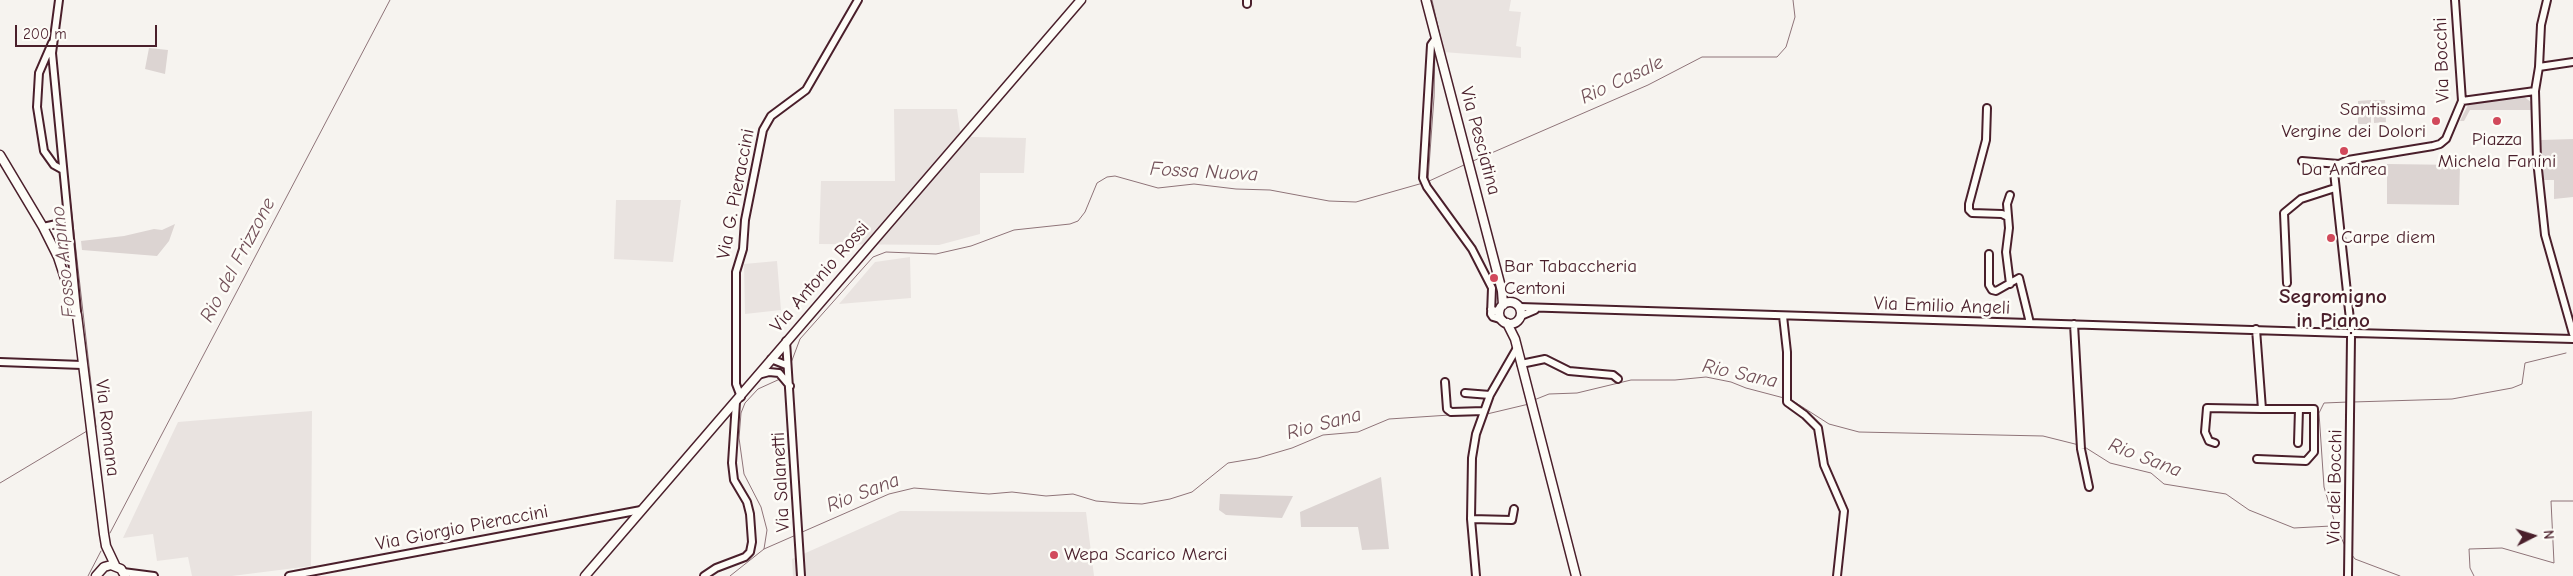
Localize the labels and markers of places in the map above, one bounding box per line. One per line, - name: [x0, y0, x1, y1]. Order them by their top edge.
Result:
- place label: Santissima Vergine dei Dolori: [2281, 99, 2426, 143]
- marker: Santissima Vergine dei Dolori: [2430, 115, 2442, 127]
- marker: Piazza Michela Fanini: [2491, 115, 2503, 127]
- place label: Piazza Michela Fanini: [2438, 129, 2556, 173]
- marker: Da Andrea: [2338, 145, 2350, 157]
- place label: Da Andrea: [2301, 159, 2387, 181]
- place label: Carpe diem: [2341, 227, 2436, 249]
- marker: Carpe diem: [2325, 232, 2337, 244]
- place label: Bar Tabaccheria Centoni: [1504, 256, 1637, 300]
- marker: Bar Tabaccheria Centoni: [1488, 272, 1500, 284]
- place label: Wepa Scarico Merci: [1064, 544, 1228, 566]
- marker: Wepa Scarico Merci: [1048, 549, 1060, 561]

